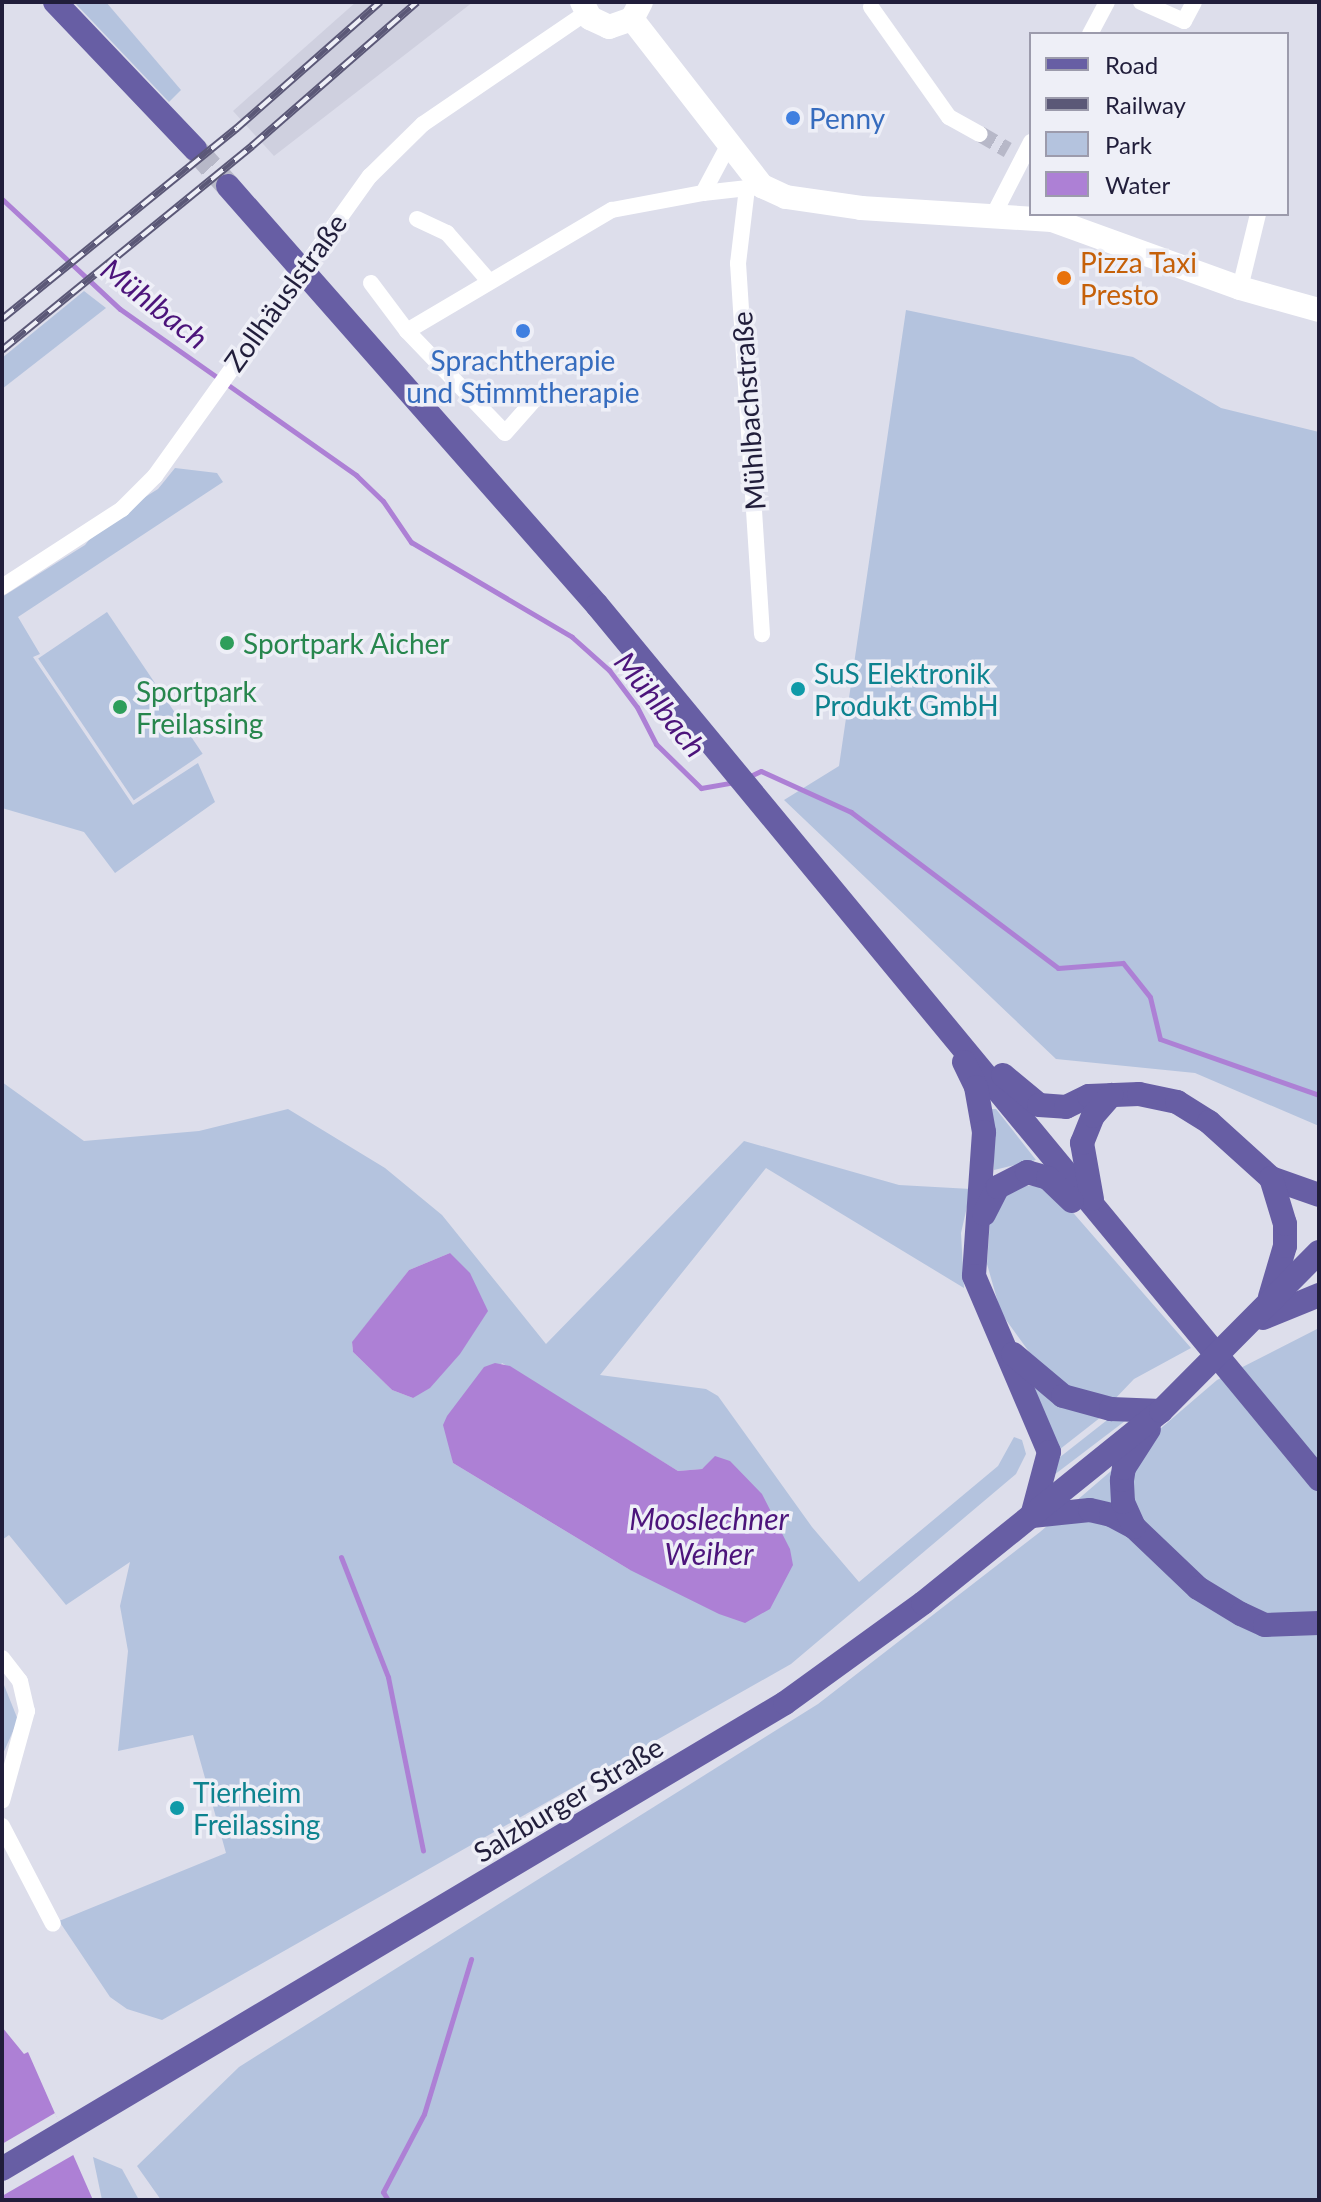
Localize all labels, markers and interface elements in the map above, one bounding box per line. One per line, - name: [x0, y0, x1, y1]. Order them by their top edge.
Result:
- legend: [1029, 32, 1289, 216]
- text: Road: [1105, 50, 1158, 79]
- text: Railway: [1105, 90, 1186, 119]
- place label: Penny: [809, 101, 885, 135]
- marker: Penny: [784, 109, 802, 127]
- text: Park: [1105, 130, 1152, 159]
- text: Water: [1105, 170, 1170, 199]
- street label: Zollhäuslstraße: [217, 207, 353, 377]
- place label: Pizza Taxi Presto: [1080, 245, 1198, 311]
- water label: Mühlbach: [95, 250, 215, 356]
- marker: Pizza Taxi Presto: [1055, 269, 1073, 287]
- street label: Mühlbachstraße: [724, 310, 772, 512]
- marker: Sprachtherapie und Stimmtherapie: [514, 322, 532, 340]
- place label: Sprachtherapie und Stimmtherapie: [406, 343, 640, 409]
- place label: Sportpark Aicher: [243, 626, 450, 660]
- marker: Sportpark Aicher: [218, 634, 236, 652]
- water label: Mühlbach: [608, 644, 714, 764]
- place label: SuS Elektronik Produkt GmbH: [814, 656, 999, 722]
- place label: Sportpark Freilassing: [136, 674, 263, 740]
- marker: SuS Elektronik Produkt GmbH: [789, 680, 807, 698]
- marker: Sportpark Freilassing: [111, 698, 129, 716]
- water label: Mooslechner Weiher: [629, 1500, 789, 1570]
- street label: Salzburger Straße: [467, 1729, 669, 1869]
- place label: Tierheim Freilassing: [193, 1775, 320, 1841]
- marker: Tierheim Freilassing: [168, 1799, 186, 1817]

